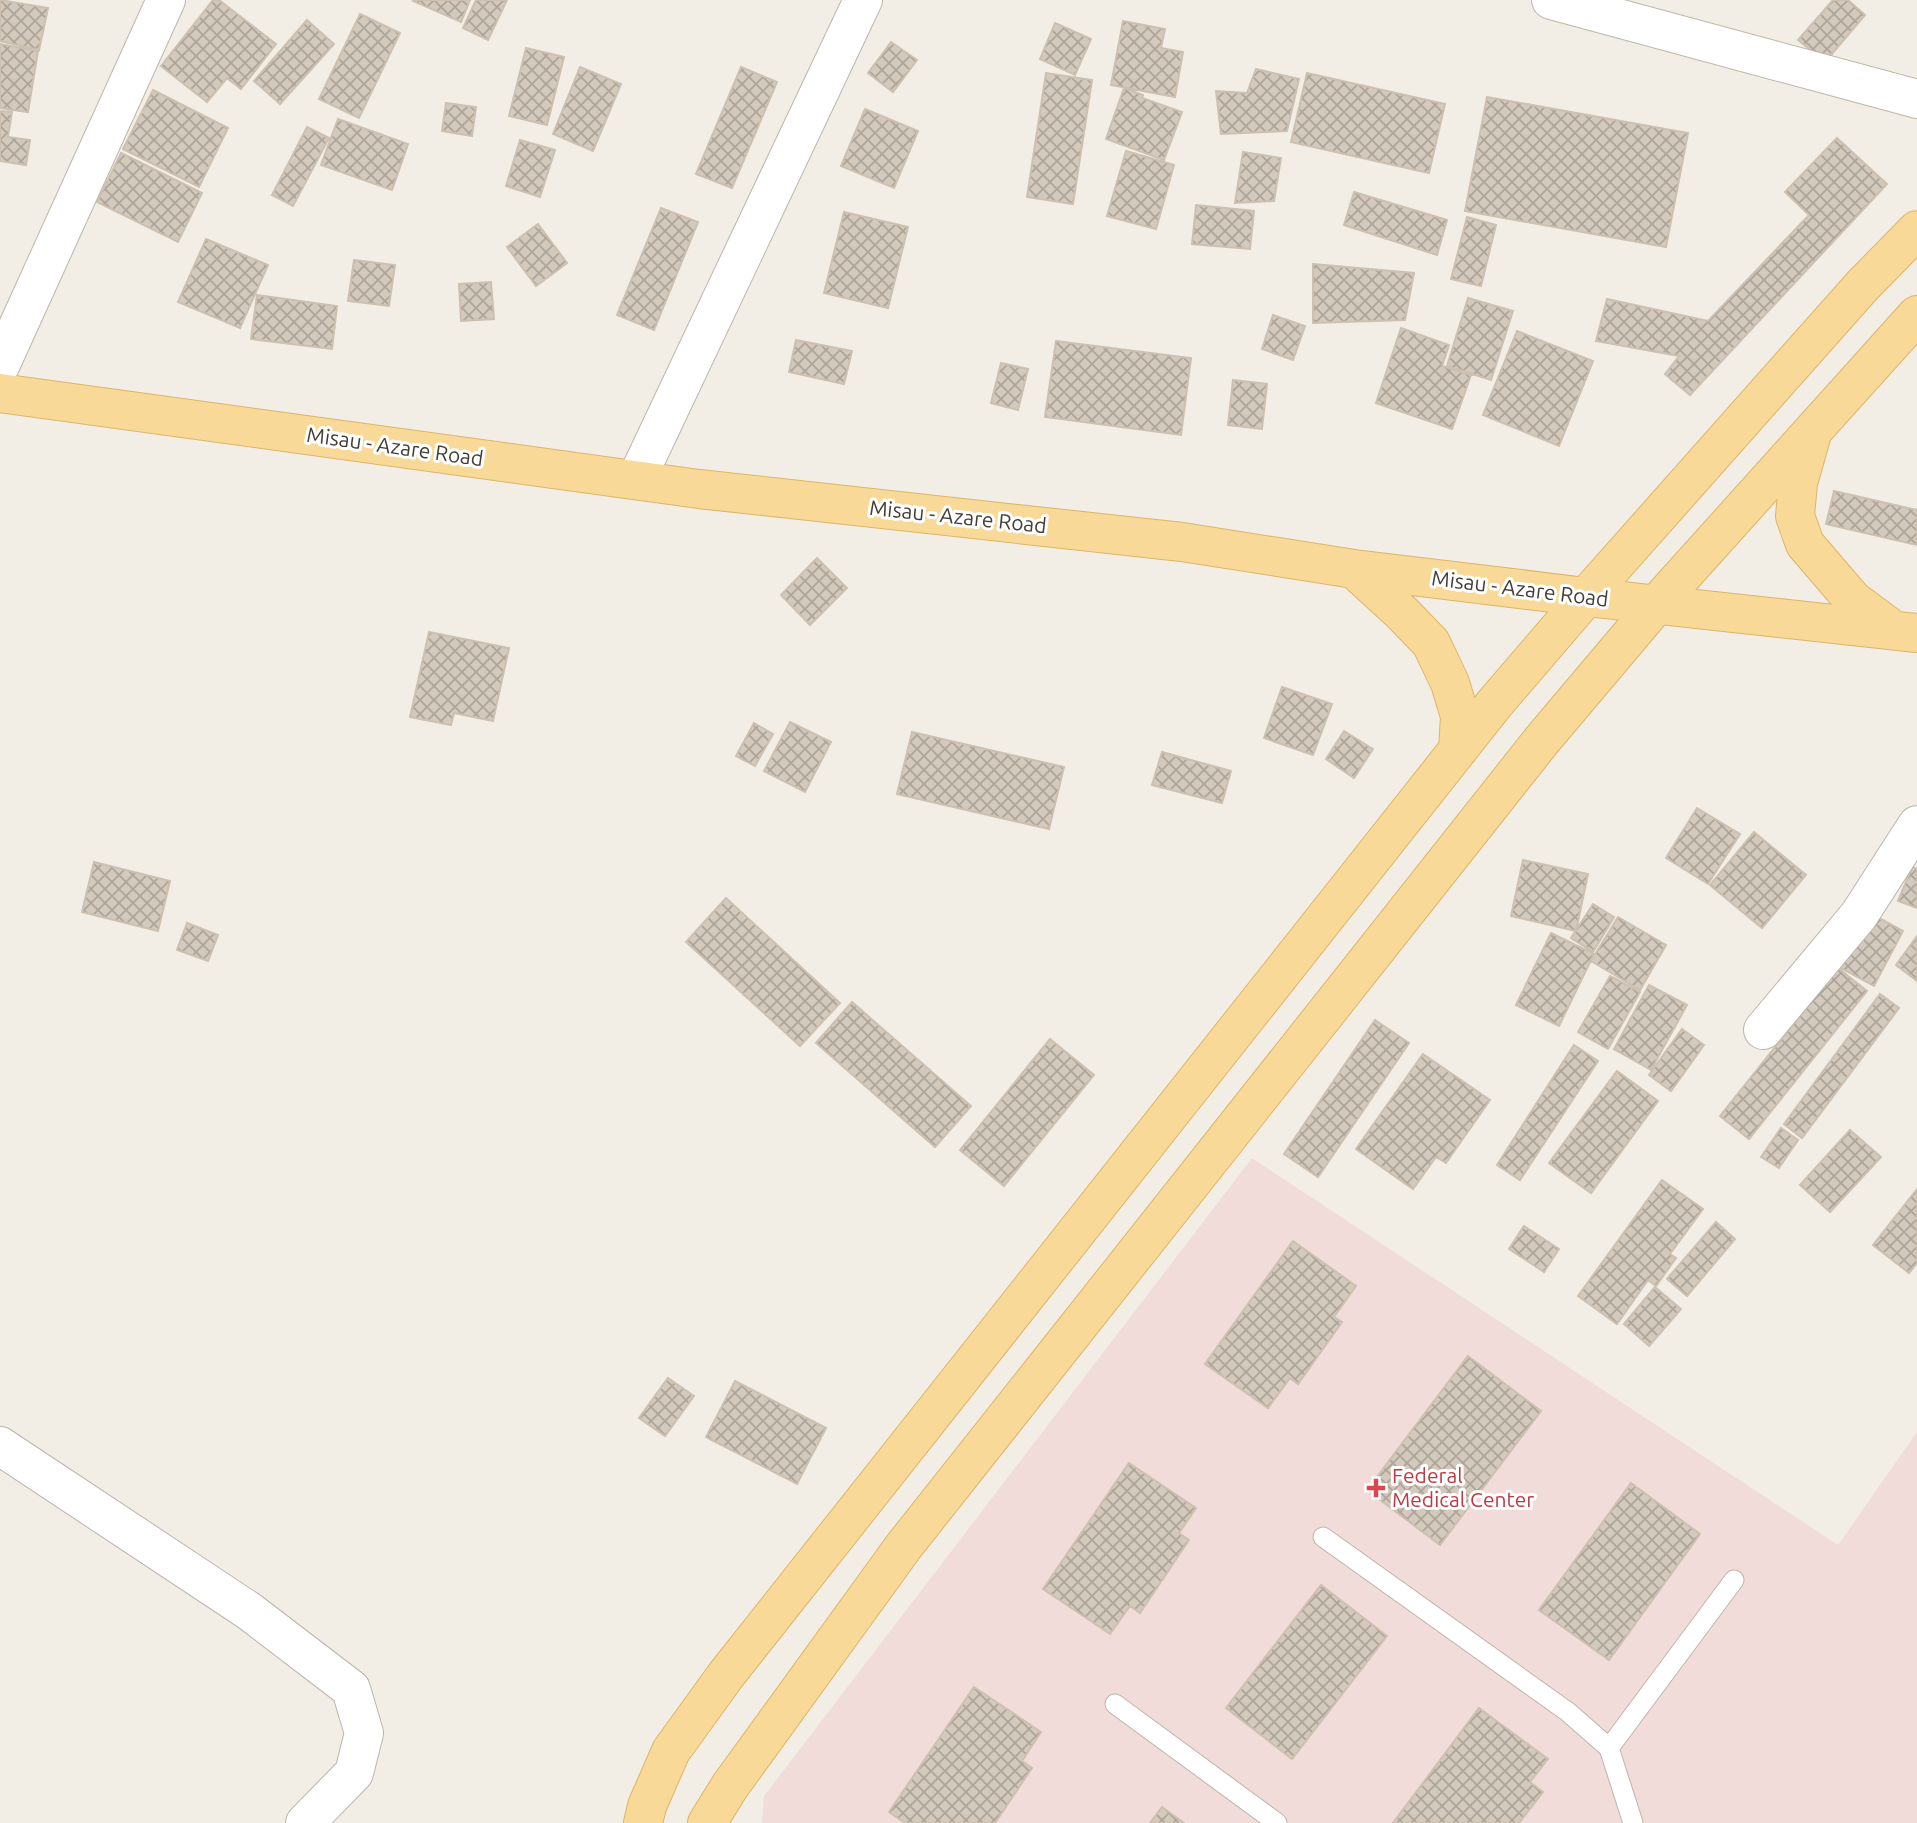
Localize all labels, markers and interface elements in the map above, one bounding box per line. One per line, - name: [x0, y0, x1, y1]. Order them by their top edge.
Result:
- street label: Misau - Azare Road: [305, 422, 485, 470]
- street label: Misau - Azare Road: [868, 495, 1048, 537]
- street label: Misau - Azare Road: [1430, 565, 1610, 611]
- place label: Federal Medical Center: [1392, 1463, 1534, 1511]
- marker: Federal Medical Center: [1366, 1478, 1386, 1498]

